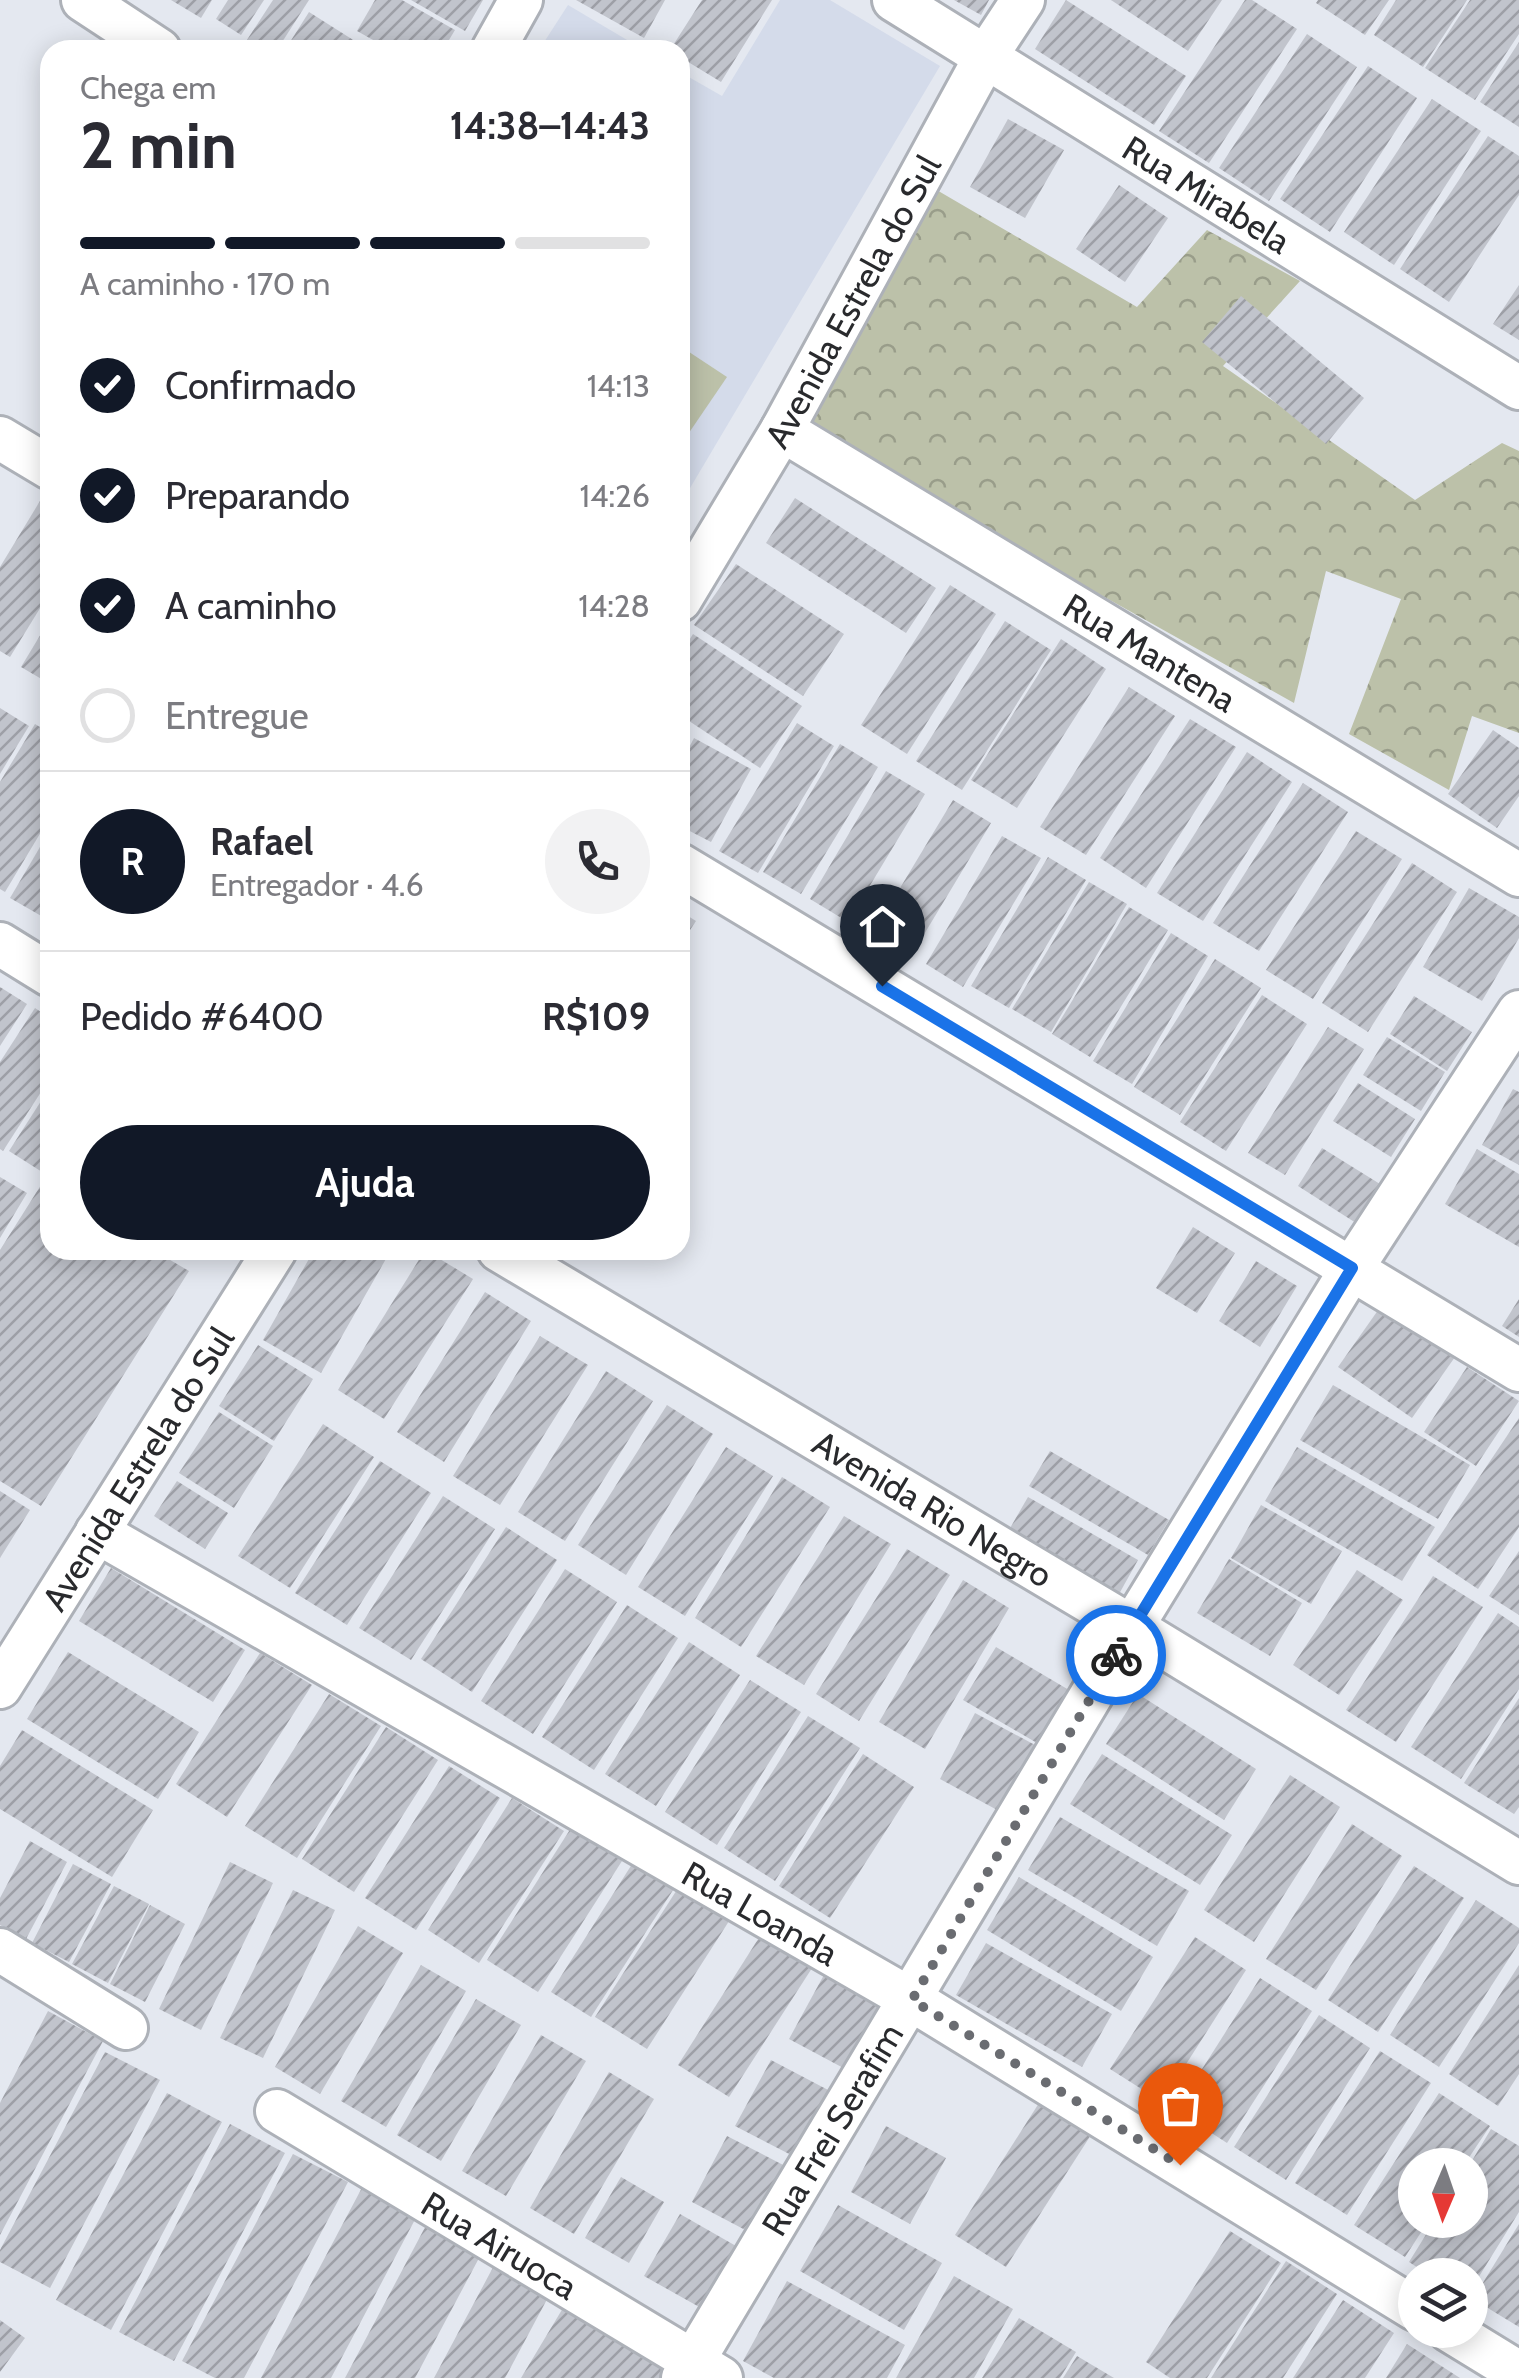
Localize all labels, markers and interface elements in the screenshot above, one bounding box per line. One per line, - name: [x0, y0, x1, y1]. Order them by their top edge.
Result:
- text: Chega em: [80, 68, 216, 107]
- text: 14:38–14:43: [450, 102, 650, 149]
- text: 2 min: [80, 105, 237, 184]
- street label: Rua Mirabela: [1115, 126, 1299, 262]
- street label: Avenida Estrela do Sul: [755, 147, 950, 455]
- text: A caminho · 170 m: [80, 264, 330, 303]
- icon: check: [80, 358, 135, 413]
- text: Confirmado: [165, 362, 356, 409]
- text: 14:13: [587, 366, 650, 405]
- icon: check: [80, 468, 135, 523]
- text: Preparando: [165, 472, 350, 519]
- text: 14:26: [579, 476, 650, 515]
- icon: check: [80, 578, 135, 633]
- text: A caminho: [165, 582, 337, 629]
- street label: Rua Mantena: [1056, 584, 1244, 721]
- text: 14:28: [578, 586, 650, 625]
- text: Entregue: [165, 692, 309, 739]
- button: phone: [545, 809, 650, 914]
- text: Rafael: [210, 818, 314, 865]
- text: R: [121, 838, 144, 885]
- text: Entregador · 4.6: [210, 865, 424, 904]
- pin: [840, 884, 925, 987]
- icon: home: [855, 899, 910, 954]
- text: Pedido #6400: [80, 993, 324, 1040]
- text: R$109: [542, 993, 650, 1040]
- button: Ajuda: [80, 1125, 650, 1240]
- street label: Avenida Estrela do Sul: [32, 1318, 243, 1618]
- street label: Avenida Rio Negro: [805, 1421, 1060, 1596]
- courier: [1066, 1605, 1166, 1705]
- icon: bike: [1089, 1628, 1144, 1683]
- street label: Rua Loanda: [675, 1851, 846, 1975]
- street label: Rua Frei Serafim: [752, 2015, 912, 2243]
- pin: [1138, 2063, 1223, 2166]
- icon: bag: [1153, 2078, 1208, 2133]
- north arrow: [1398, 2148, 1488, 2238]
- map controls: [1398, 2148, 1488, 2348]
- street label: Rua Airuoca: [414, 2182, 586, 2308]
- button: layers: [1398, 2258, 1488, 2348]

